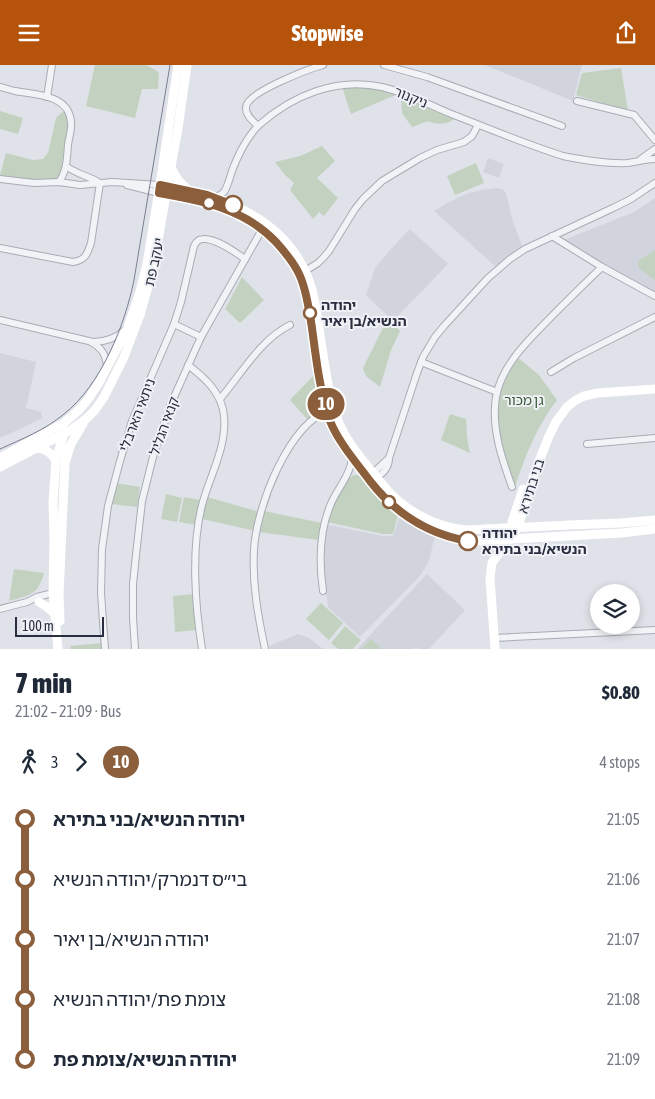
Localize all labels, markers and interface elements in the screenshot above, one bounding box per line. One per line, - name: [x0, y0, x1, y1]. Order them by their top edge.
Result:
- icon: menu: [15, 19, 43, 47]
- icon: share: [612, 19, 640, 47]
- text: Stopwise: [292, 20, 363, 46]
- street label: ניקנור: [392, 83, 430, 111]
- unlabelled marker: [223, 195, 243, 215]
- unlabelled marker: [202, 196, 216, 210]
- street label: יעקב פת: [141, 236, 167, 288]
- place label: יהודה הנשיא/בן יאיר: [321, 297, 407, 329]
- marker: יהודה הנשיא/בן יאיר: [303, 306, 317, 320]
- street label: ניתאי הארבלי: [116, 376, 158, 454]
- line badge: 10: [304, 388, 348, 420]
- park label: גן מכור: [504, 392, 544, 408]
- text: 10: [318, 393, 334, 414]
- street label: קנאי הגליל: [146, 394, 182, 458]
- street label: בני בתירא: [515, 457, 547, 515]
- unlabelled marker: [382, 495, 396, 509]
- place label: יהודה הנשיא/בני בתירא: [482, 525, 587, 557]
- marker: יהודה הנשיא/בני בתירא: [458, 531, 478, 551]
- map controls: [590, 584, 640, 634]
- button: layers: [590, 584, 640, 634]
- scale bar: [15, 614, 104, 637]
- text: 100 m: [22, 618, 54, 634]
- text: 7 min: [15, 667, 72, 699]
- text: $0.80: [602, 681, 640, 703]
- text: 21:02 – 21:09 · Bus: [15, 702, 121, 720]
- icon: walk: [15, 748, 43, 776]
- icon: forward: [67, 748, 95, 776]
- text: 10: [113, 751, 129, 772]
- text: 3: [51, 753, 59, 771]
- text: 4 stops: [599, 753, 640, 771]
- text: יהודה הנשיא/בני בתירא: [53, 808, 245, 830]
- text: 21:05: [607, 810, 640, 828]
- text: בי״ס דנמרק/יהודה הנשיא: [53, 868, 247, 890]
- text: 21:06: [607, 870, 640, 888]
- text: יהודה הנשיא/בן יאיר: [53, 928, 209, 950]
- text: 21:07: [607, 930, 640, 948]
- text: צומת פת/יהודה הנשיא: [53, 988, 226, 1010]
- text: 21:08: [607, 990, 640, 1008]
- text: יהודה הנשיא/צומת פת: [53, 1048, 237, 1070]
- text: 21:09: [607, 1050, 640, 1068]

